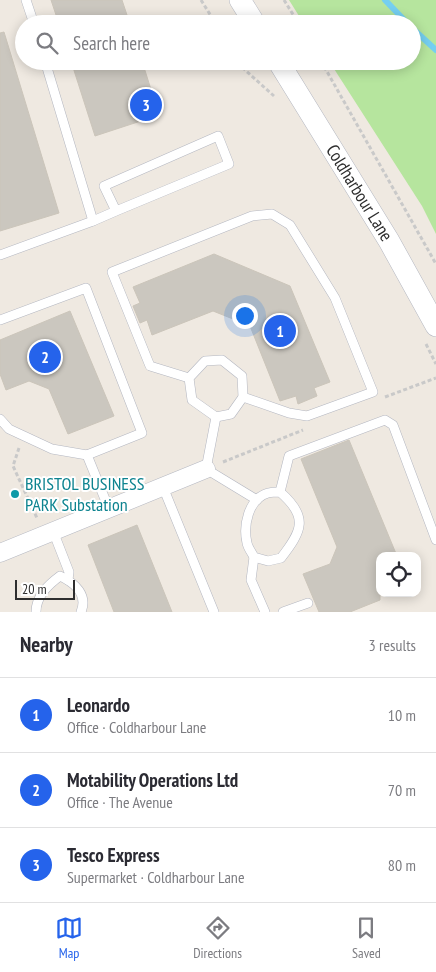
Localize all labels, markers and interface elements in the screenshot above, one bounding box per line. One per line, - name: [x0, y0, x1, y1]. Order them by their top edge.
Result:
- search box: [15, 15, 421, 70]
- icon: search: [33, 29, 61, 57]
- text: Search here: [73, 31, 150, 55]
- pin: 3: [130, 86, 162, 124]
- street label: Coldharbour Lane: [321, 140, 398, 245]
- your location: [232, 303, 258, 329]
- pin: 1: [264, 312, 296, 350]
- pin: 2: [29, 338, 61, 376]
- place label: BRISTOL BUSINESS PARK Substation: [25, 472, 145, 516]
- marker: BRISTOL BUSINESS PARK Substation: [9, 488, 21, 500]
- map controls: [376, 552, 421, 597]
- button: locate: [376, 552, 421, 597]
- scale bar: [15, 577, 75, 600]
- text: 20 m: [22, 580, 47, 598]
- text: Nearby: [20, 631, 73, 658]
- text: 3 results: [369, 635, 416, 655]
- text: Leonardo: [67, 693, 130, 717]
- text: 1: [32, 705, 40, 725]
- text: 10 m: [388, 705, 416, 725]
- text: Office · Coldharbour Lane: [67, 717, 206, 737]
- text: Motability Operations Ltd: [67, 768, 238, 792]
- text: 2: [32, 780, 40, 800]
- text: 70 m: [388, 780, 416, 800]
- text: Office · The Avenue: [67, 792, 173, 812]
- text: Tesco Express: [67, 843, 160, 867]
- text: 3: [32, 855, 40, 875]
- text: 80 m: [388, 855, 416, 875]
- text: Supermarket · Coldharbour Lane: [67, 867, 245, 887]
- tab: Map: [55, 914, 83, 962]
- tab: Directions: [193, 914, 242, 962]
- tab: Saved: [352, 914, 381, 962]

